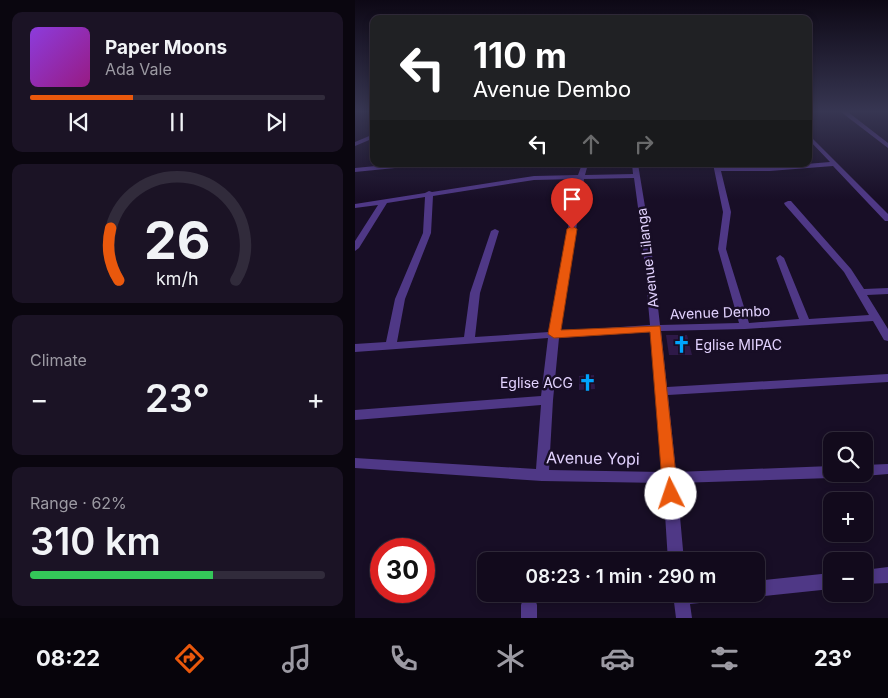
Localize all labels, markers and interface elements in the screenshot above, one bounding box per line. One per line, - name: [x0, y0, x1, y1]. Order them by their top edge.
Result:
- text: 110 m: [473, 34, 567, 76]
- icon: left: [390, 35, 455, 100]
- text: Paper Moons: [105, 36, 227, 59]
- text: Ada Vale: [105, 59, 172, 79]
- text: Avenue Dembo: [473, 76, 631, 102]
- icon: previous: [65, 108, 93, 136]
- icon: pause: [163, 108, 191, 136]
- icon: next: [262, 108, 290, 136]
- icon: left: [524, 130, 552, 158]
- icon: ahead: [577, 130, 605, 158]
- icon: right: [630, 130, 658, 158]
- pin: [551, 178, 593, 229]
- icon: arrive: [558, 185, 586, 213]
- street label: Avenue Lilanga: [632, 207, 662, 309]
- text: 26: [144, 209, 211, 272]
- text: km/h: [156, 268, 199, 289]
- street label: Avenue Dembo: [669, 302, 771, 322]
- church icon: Eglise MIPAC: [671, 334, 691, 354]
- place label: Eglise MIPAC: [695, 336, 782, 353]
- text: Climate: [30, 350, 87, 370]
- church icon: Eglise ACG: [577, 372, 597, 392]
- place label: Eglise ACG: [500, 374, 573, 391]
- text: 23°: [145, 375, 210, 421]
- text: −: [30, 382, 49, 416]
- text: +: [306, 382, 325, 416]
- map controls: [823, 432, 873, 602]
- button: search: [823, 432, 873, 482]
- street label: Avenue Yopi: [546, 447, 640, 469]
- position arrow: [644, 467, 696, 519]
- button: +: [823, 492, 873, 542]
- text: Range · 62%: [30, 493, 127, 513]
- text: 310 km: [30, 518, 161, 564]
- speed limit sign: 30: [370, 538, 435, 603]
- button: −: [823, 552, 873, 602]
- text: 08:23 · 1 min · 290 m: [526, 565, 716, 588]
- icon: directions: [172, 641, 207, 676]
- icon: music: [279, 641, 314, 676]
- icon: phone: [386, 641, 421, 676]
- icon: climate: [493, 641, 528, 676]
- icon: car: [600, 641, 635, 676]
- icon: filters: [707, 641, 742, 676]
- text: 08:22: [36, 645, 100, 671]
- text: 23°: [814, 645, 852, 671]

